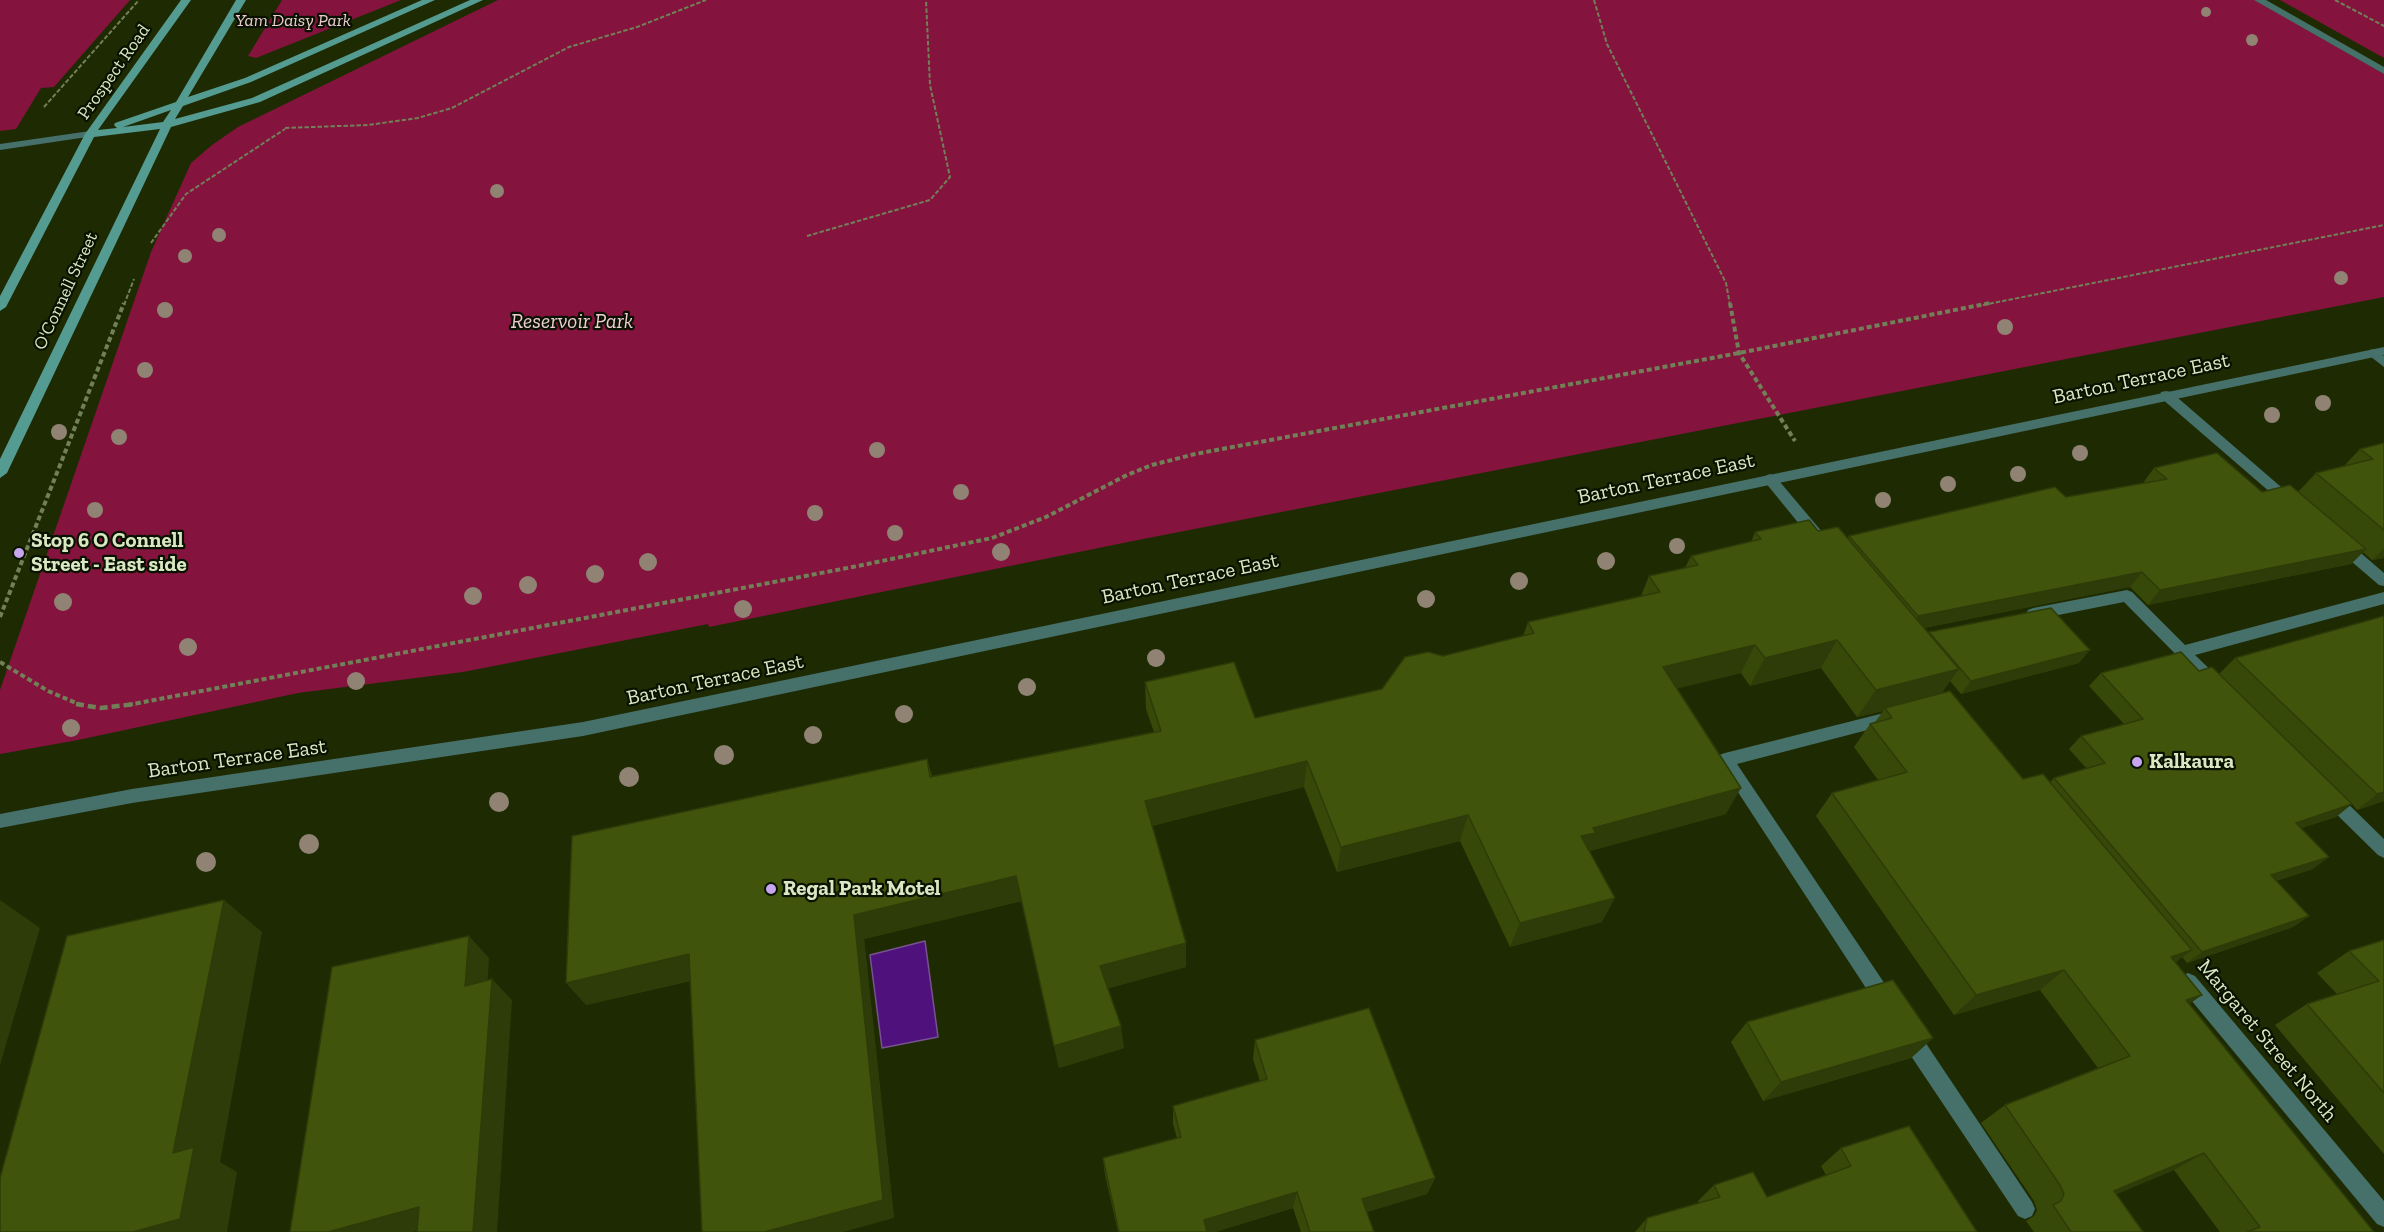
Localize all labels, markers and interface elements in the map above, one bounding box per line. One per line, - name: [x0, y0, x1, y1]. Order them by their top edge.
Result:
- park label: Yam Daisy Park: [235, 10, 351, 32]
- street label: Prospect Road: [73, 20, 155, 124]
- street label: O'Connell Street: [29, 229, 103, 353]
- park label: Reservoir Park: [511, 309, 633, 335]
- street label: Barton Terrace East: [2050, 348, 2232, 410]
- street label: Barton Terrace East: [1575, 448, 1757, 510]
- place label: Stop 6 O Connell Street - East side: [31, 528, 187, 578]
- marker: Stop 6 O Connell Street - East side: [12, 546, 26, 560]
- street label: Barton Terrace East: [1099, 548, 1281, 610]
- street label: Barton Terrace East: [624, 649, 806, 711]
- street label: Barton Terrace East: [146, 734, 328, 784]
- place label: Kalkaura: [2149, 749, 2234, 775]
- marker: Kalkaura: [2130, 755, 2144, 769]
- place label: Regal Park Motel: [783, 876, 941, 902]
- marker: Regal Park Motel: [764, 882, 778, 896]
- street label: Margaret Street North: [2192, 955, 2342, 1127]

